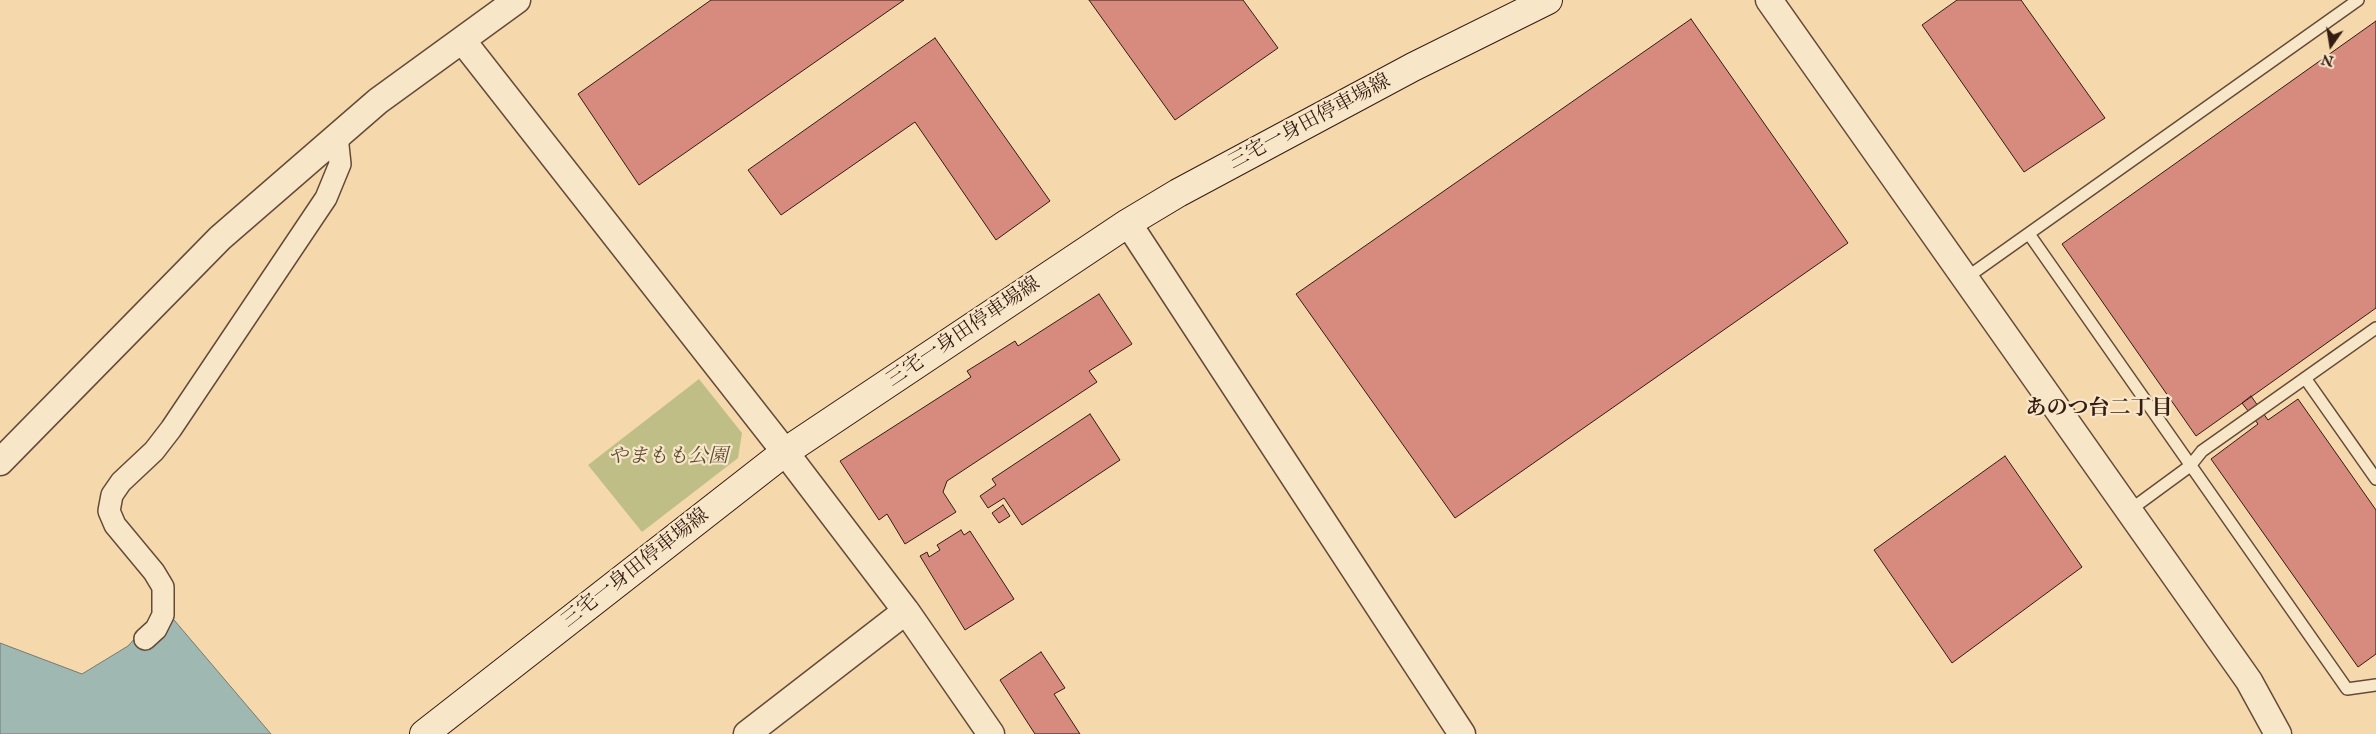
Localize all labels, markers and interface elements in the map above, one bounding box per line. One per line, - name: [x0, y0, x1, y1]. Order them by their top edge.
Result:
- north arrow: [2306, 20, 2356, 70]
- text: N: [2320, 49, 2336, 70]
- street label: 三宅一身田停車場線: [1225, 70, 1395, 176]
- street label: 三宅一身田停車場線: [883, 273, 1045, 393]
- district label: あのつ台二丁目: [2026, 397, 2172, 423]
- park label: やまもも公園: [608, 446, 728, 470]
- street label: 三宅一身田停車場線: [558, 504, 714, 634]

